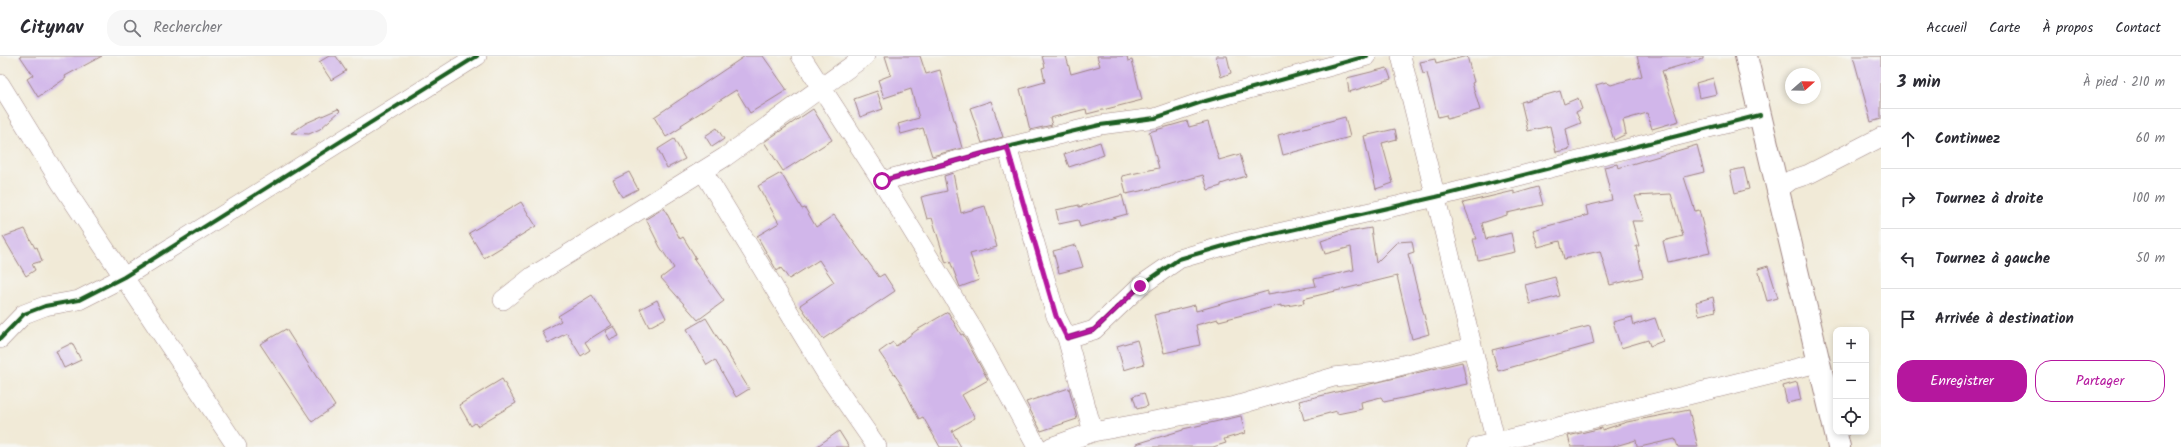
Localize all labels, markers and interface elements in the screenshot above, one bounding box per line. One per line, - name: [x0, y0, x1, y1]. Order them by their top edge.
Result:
- search box: [107, 10, 387, 46]
- text: Citynav: [20, 13, 83, 43]
- text: Rechercher: [153, 16, 222, 40]
- icon: search: [121, 17, 143, 39]
- text: Accueil: [1926, 17, 1967, 39]
- text: Carte: [1989, 17, 2020, 39]
- text: À propos: [2042, 17, 2093, 39]
- text: Contact: [2115, 17, 2161, 39]
- north arrow: [1785, 68, 1821, 104]
- text: 3 min: [1897, 69, 1941, 96]
- text: À pied · 210 m: [2083, 72, 2165, 93]
- text: Continuez: [1935, 127, 2000, 151]
- icon: ahead: [1897, 128, 1919, 150]
- text: 60 m: [2136, 128, 2165, 149]
- route start: [873, 172, 891, 190]
- text: Tournez à droite: [1935, 187, 2043, 211]
- icon: right: [1897, 188, 1919, 210]
- text: 100 m: [2132, 188, 2165, 209]
- text: Tournez à gauche: [1935, 247, 2050, 271]
- icon: left: [1897, 248, 1919, 270]
- text: 50 m: [2136, 248, 2165, 269]
- route end: [1131, 277, 1149, 295]
- text: Arrivée à destination: [1935, 307, 2074, 331]
- icon: arrive: [1897, 308, 1919, 330]
- map controls: [1833, 327, 1869, 435]
- button: +: [1833, 327, 1869, 363]
- button: Enregistrer: [1897, 360, 2027, 402]
- button: Partager: [2035, 360, 2165, 402]
- button: −: [1833, 363, 1869, 399]
- button: locate: [1833, 399, 1869, 435]

